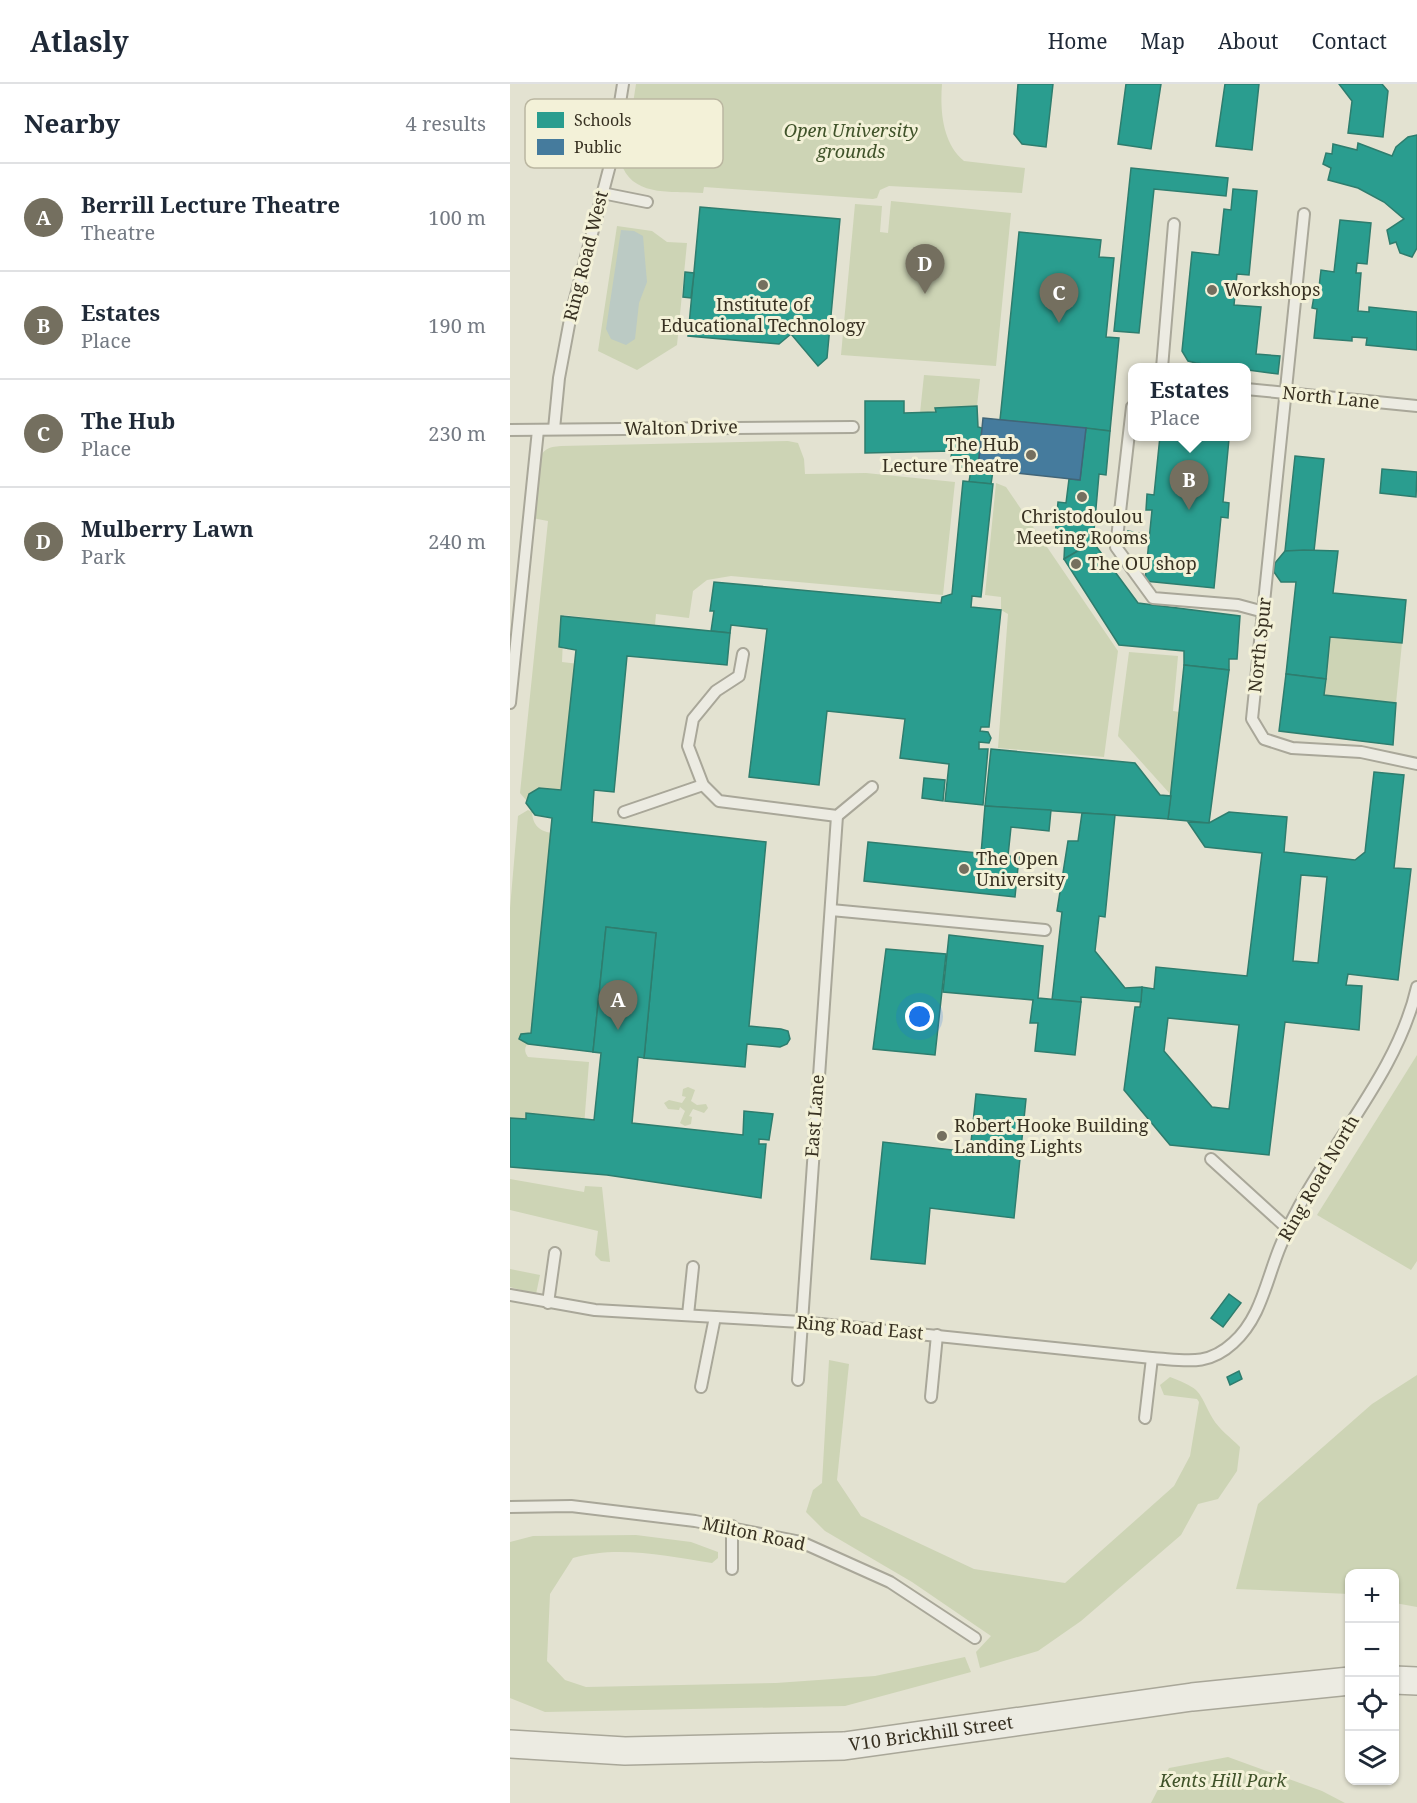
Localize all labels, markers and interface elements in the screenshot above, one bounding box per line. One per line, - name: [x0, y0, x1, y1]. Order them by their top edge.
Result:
- text: Atlasly: [30, 22, 129, 60]
- text: Home: [1048, 27, 1108, 55]
- text: Map: [1141, 27, 1185, 55]
- text: About: [1218, 27, 1279, 55]
- text: Contact: [1312, 27, 1387, 55]
- legend: [525, 99, 723, 168]
- text: Nearby: [24, 105, 120, 141]
- text: Schools: [574, 109, 631, 131]
- text: 4 results: [406, 110, 486, 137]
- park label: Open University grounds: [784, 118, 918, 163]
- text: Public: [574, 136, 622, 158]
- street label: Ring Road West: [557, 188, 613, 323]
- text: Berrill Lecture Theatre: [81, 189, 340, 219]
- text: A: [36, 204, 51, 231]
- text: 100 m: [428, 204, 486, 231]
- text: Theatre: [81, 219, 155, 246]
- pin: D: [906, 244, 944, 294]
- pin: C: [1040, 274, 1078, 323]
- place label: Workshops: [1224, 277, 1320, 301]
- marker: Institute of Educational Technology: [756, 278, 770, 292]
- marker: Workshops: [1205, 283, 1219, 297]
- place label: Institute of Educational Technology: [660, 292, 866, 337]
- text: Estates: [81, 297, 160, 327]
- text: B: [37, 312, 50, 339]
- text: 190 m: [428, 312, 486, 339]
- text: Place: [81, 327, 131, 354]
- popup: [1128, 363, 1251, 441]
- text: Estates: [1150, 374, 1229, 404]
- street label: North Lane: [1281, 380, 1381, 414]
- text: Place: [1150, 404, 1200, 431]
- text: The Hub: [81, 405, 175, 435]
- street label: Walton Drive: [624, 414, 738, 440]
- text: C: [37, 420, 50, 447]
- text: 230 m: [428, 420, 486, 447]
- place label: The Hub Lecture Theatre: [882, 432, 1019, 477]
- text: Place: [81, 435, 131, 462]
- marker: The Hub Lecture Theatre: [1024, 448, 1038, 462]
- pin: B: [1170, 460, 1208, 510]
- marker: Christodoulou Meeting Rooms: [1075, 490, 1089, 504]
- place label: Christodoulou Meeting Rooms: [1016, 504, 1148, 549]
- text: Mulberry Lawn: [81, 513, 254, 543]
- text: D: [36, 528, 51, 555]
- text: 240 m: [428, 528, 486, 555]
- text: Park: [81, 543, 125, 570]
- place label: The OU shop: [1088, 551, 1197, 575]
- marker: The OU shop: [1069, 557, 1083, 571]
- street label: North Spur: [1242, 595, 1276, 694]
- place label: The Open University: [976, 846, 1066, 891]
- marker: The Open University: [957, 862, 971, 876]
- pin: A: [598, 980, 638, 1030]
- your location: [905, 1002, 934, 1031]
- street label: East Lane: [799, 1074, 829, 1158]
- street label: Ring Road North: [1272, 1110, 1364, 1245]
- place label: Robert Hooke Building Landing Lights: [954, 1113, 1149, 1158]
- marker: Robert Hooke Building Landing Lights: [935, 1129, 949, 1143]
- street label: Ring Road East: [796, 1309, 925, 1345]
- street label: Milton Road: [701, 1510, 808, 1556]
- map controls: [1345, 1569, 1399, 1785]
- button: +: [1345, 1569, 1399, 1623]
- button: −: [1345, 1623, 1399, 1677]
- button: locate: [1345, 1677, 1399, 1731]
- street label: V10 Brickhill Street: [847, 1709, 1014, 1756]
- button: layers: [1345, 1731, 1399, 1785]
- park label: Kents Hill Park: [1158, 1768, 1287, 1792]

